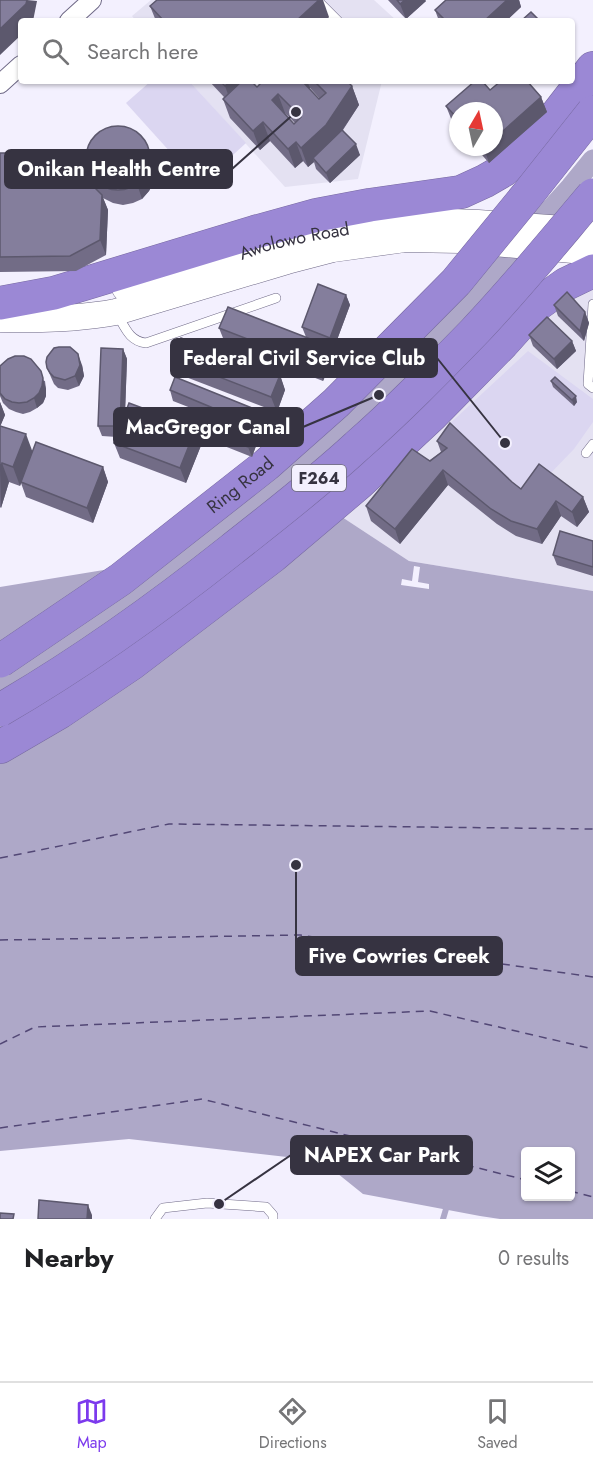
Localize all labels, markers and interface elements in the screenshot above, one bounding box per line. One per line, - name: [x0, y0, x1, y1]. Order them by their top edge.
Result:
- search box: [18, 18, 575, 84]
- icon: search: [39, 35, 72, 68]
- text: Search here: [87, 35, 198, 67]
- north arrow: [449, 102, 503, 156]
- callout: Onikan Health Centre: [5, 150, 232, 188]
- text: Onikan Health Centre: [17, 155, 221, 184]
- street label: Awolowo Road: [236, 216, 351, 267]
- callout: Federal Civil Service Club: [171, 339, 437, 377]
- text: Federal Civil Service Club: [183, 344, 425, 373]
- callout: MacGregor Canal: [114, 408, 303, 446]
- text: MacGregor Canal: [126, 413, 290, 442]
- street label: Ring Road: [201, 451, 280, 520]
- road number: F264: [292, 465, 346, 491]
- callout: Five Cowries Creek: [296, 937, 502, 975]
- text: Five Cowries Creek: [308, 942, 490, 971]
- callout: NAPEX Car Park: [291, 1136, 472, 1174]
- text: NAPEX Car Park: [304, 1141, 461, 1170]
- map controls: [521, 1147, 575, 1201]
- button: layers: [521, 1147, 575, 1201]
- text: Nearby: [24, 1239, 113, 1277]
- text: 0 results: [498, 1244, 569, 1273]
- tab: Map: [75, 1395, 108, 1454]
- tab: Directions: [259, 1395, 327, 1454]
- tab: Saved: [477, 1395, 518, 1454]

